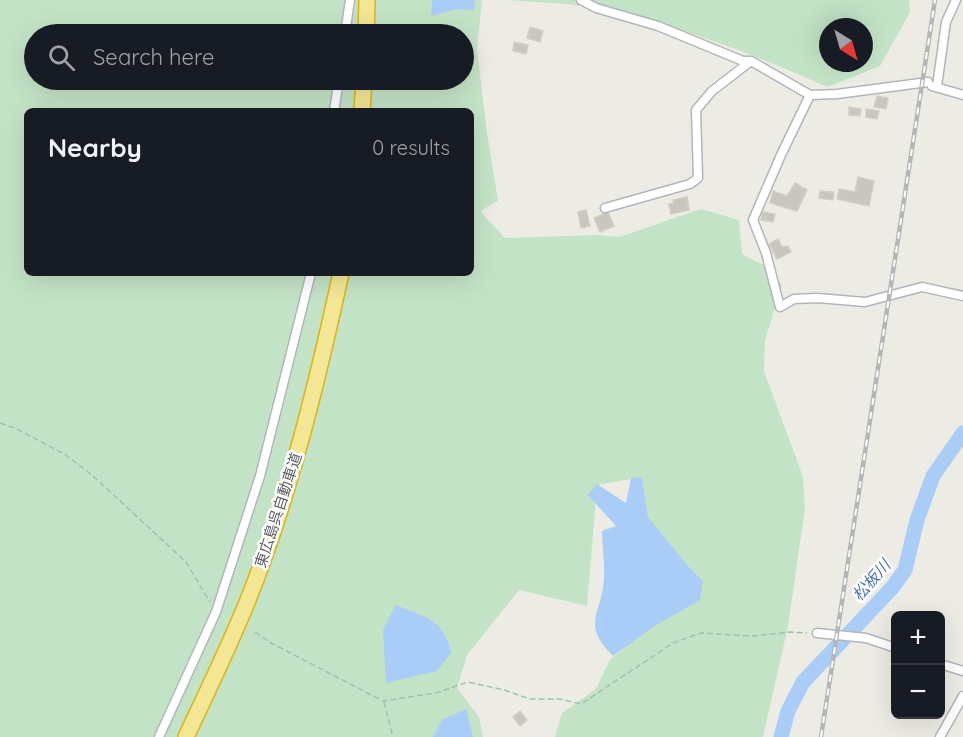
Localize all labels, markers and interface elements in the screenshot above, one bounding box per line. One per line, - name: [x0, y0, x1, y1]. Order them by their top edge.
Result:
- north arrow: [819, 18, 873, 72]
- search box: [24, 24, 474, 90]
- icon: search: [45, 41, 78, 74]
- text: Search here: [93, 43, 214, 71]
- text: Nearby: [48, 131, 142, 164]
- text: 0 results: [372, 135, 450, 160]
- street label: 東広島呉自動車道: [250, 450, 306, 570]
- water label: 松板川: [848, 554, 896, 605]
- map controls: [891, 611, 945, 719]
- button: +: [891, 611, 945, 665]
- button: −: [891, 665, 945, 719]

